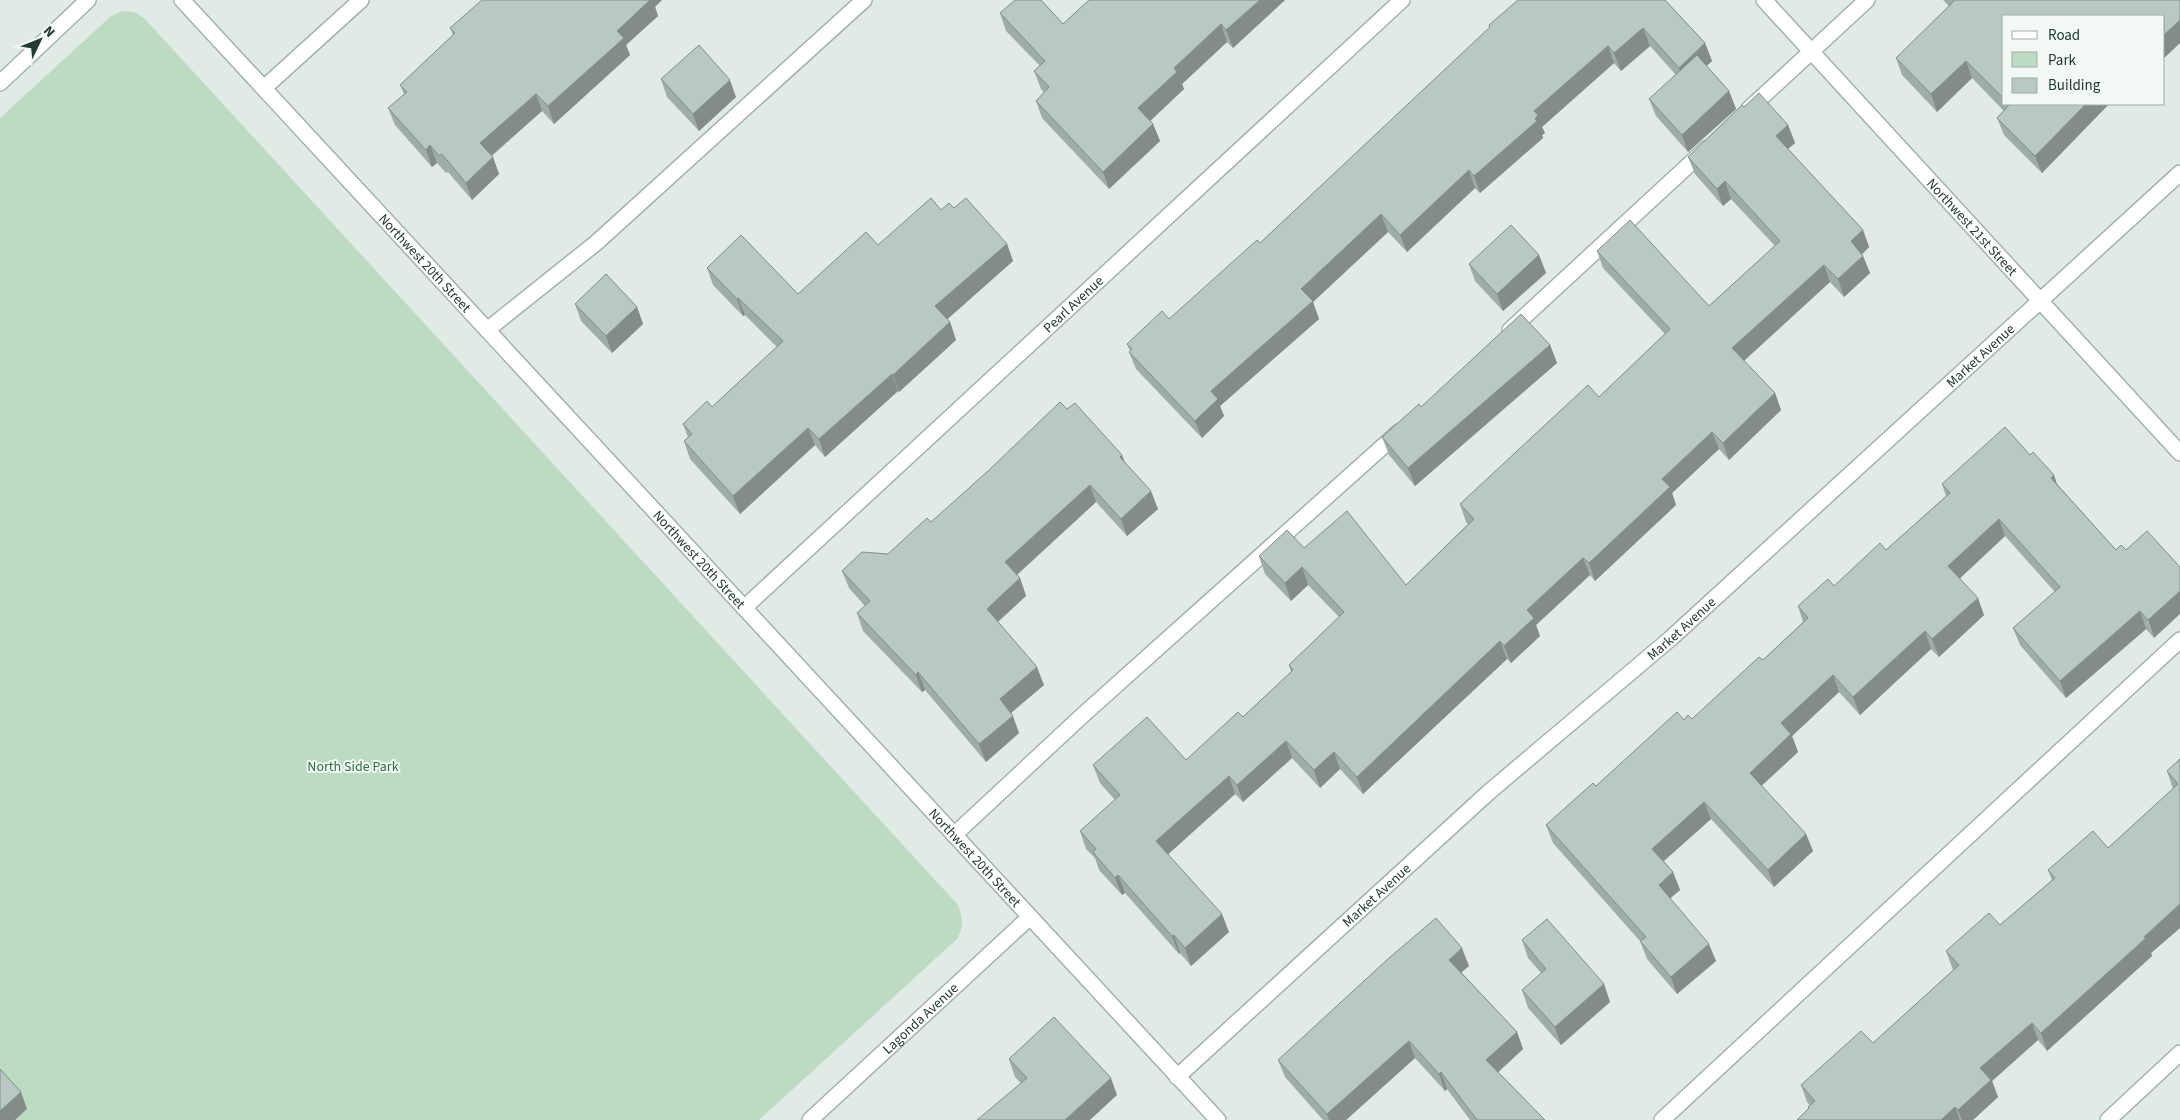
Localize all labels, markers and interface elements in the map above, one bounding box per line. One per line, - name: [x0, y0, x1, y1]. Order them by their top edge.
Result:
- north arrow: [15, 15, 65, 65]
- legend: [2002, 15, 2165, 105]
- text: N: [38, 22, 59, 42]
- text: Road: [2048, 25, 2080, 46]
- text: Park: [2048, 50, 2077, 71]
- text: Building: [2048, 75, 2101, 96]
- street label: Northwest 21st Street: [1922, 174, 2022, 281]
- street label: Northwest 20th Street: [373, 210, 475, 318]
- street label: Pearl Avenue: [1039, 272, 1108, 338]
- street label: Market Avenue: [1942, 320, 2020, 393]
- street label: Northwest 20th Street: [648, 506, 750, 614]
- street label: Market Avenue: [1643, 593, 1721, 665]
- park label: North Side Park: [307, 757, 399, 777]
- street label: Northwest 20th Street: [924, 804, 1025, 912]
- street label: Market Avenue: [1338, 859, 1416, 932]
- street label: Lagonda Avenue: [879, 979, 963, 1059]

